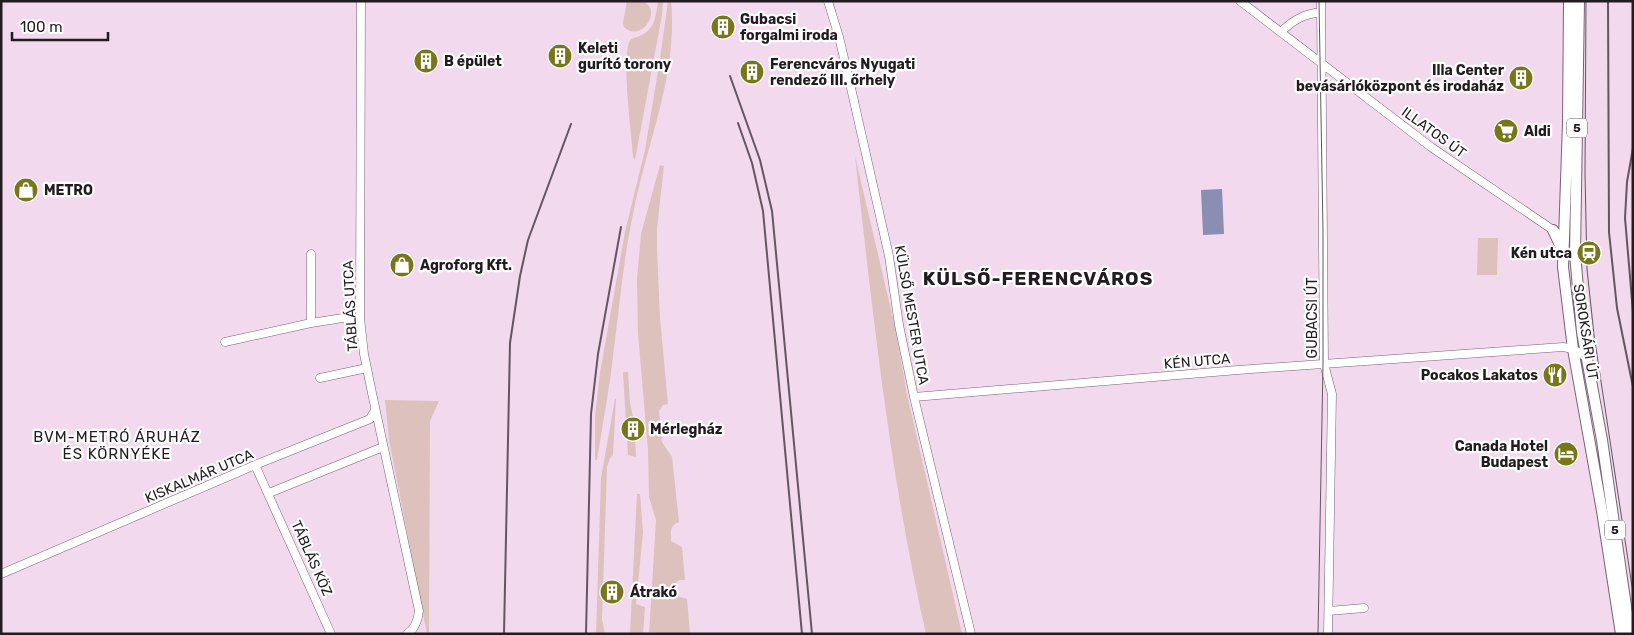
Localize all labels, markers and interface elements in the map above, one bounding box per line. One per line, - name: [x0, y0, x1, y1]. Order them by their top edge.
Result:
- scale bar: [12, 10, 109, 42]
- place label: Gubacsi forgalmi iroda: [740, 11, 838, 44]
- building icon: Gubacsi forgalmi iroda: [710, 14, 736, 40]
- text: 100 m: [20, 18, 62, 36]
- place label: Keleti gurító torony: [578, 40, 672, 73]
- building icon: Keleti gurító torony: [547, 43, 573, 69]
- building icon: B épület: [413, 48, 439, 74]
- place label: B épület: [444, 53, 502, 70]
- place label: Ferencváros Nyugati rendező III. őrhely: [770, 56, 915, 89]
- building icon: Ferencváros Nyugati rendező III. őrhely: [739, 59, 765, 85]
- place label: Illa Center bevásárlóközpont és irodaház: [1296, 62, 1505, 95]
- building icon: Illa Center bevásárlóközpont és irodaház: [1508, 65, 1534, 91]
- street label: ILLATOS ÚT: [1398, 103, 1470, 161]
- supermarket icon: Aldi: [1493, 118, 1519, 144]
- road number: 5: [1567, 119, 1587, 138]
- place label: Aldi: [1524, 123, 1551, 140]
- shop icon: METRO: [13, 177, 39, 203]
- place label: METRO: [44, 182, 93, 199]
- station icon: Kén utca: [1576, 240, 1602, 266]
- street label: KÜLSŐ MESTER UTCA: [891, 244, 933, 387]
- place label: Kén utca: [1511, 245, 1572, 262]
- shop icon: Agroforg Kft.: [389, 252, 415, 278]
- place label: Agroforg Kft.: [420, 257, 512, 274]
- street label: TÁBLÁS UTCA: [339, 259, 361, 352]
- district label: KÜLSŐ-FERENCVÁROS: [923, 267, 1153, 290]
- street label: GUBACSI ÚT: [1303, 278, 1321, 359]
- street label: SOROKSÁRI ÚT: [1569, 283, 1603, 381]
- street label: KÉN UTCA: [1163, 349, 1231, 373]
- restaurant icon: Pocakos Lakatos: [1542, 362, 1568, 388]
- place label: Pocakos Lakatos: [1421, 367, 1538, 384]
- building icon: Mérlegház: [620, 416, 646, 442]
- place label: Mérlegház: [650, 421, 723, 438]
- district label: BVM-METRÓ ÁRUHÁZ ÉS KÖRNYÉKE: [33, 428, 201, 463]
- place label: Canada Hotel Budapest: [1455, 438, 1548, 471]
- hotel icon: Canada Hotel Budapest: [1553, 441, 1579, 467]
- street label: KISKALMÁR UTCA: [142, 445, 256, 507]
- street label: TÁBLÁS KÖZ: [287, 517, 337, 599]
- road number: 5: [1605, 520, 1625, 540]
- building icon: Átrakó: [599, 579, 625, 605]
- place label: Átrakó: [630, 583, 677, 601]

